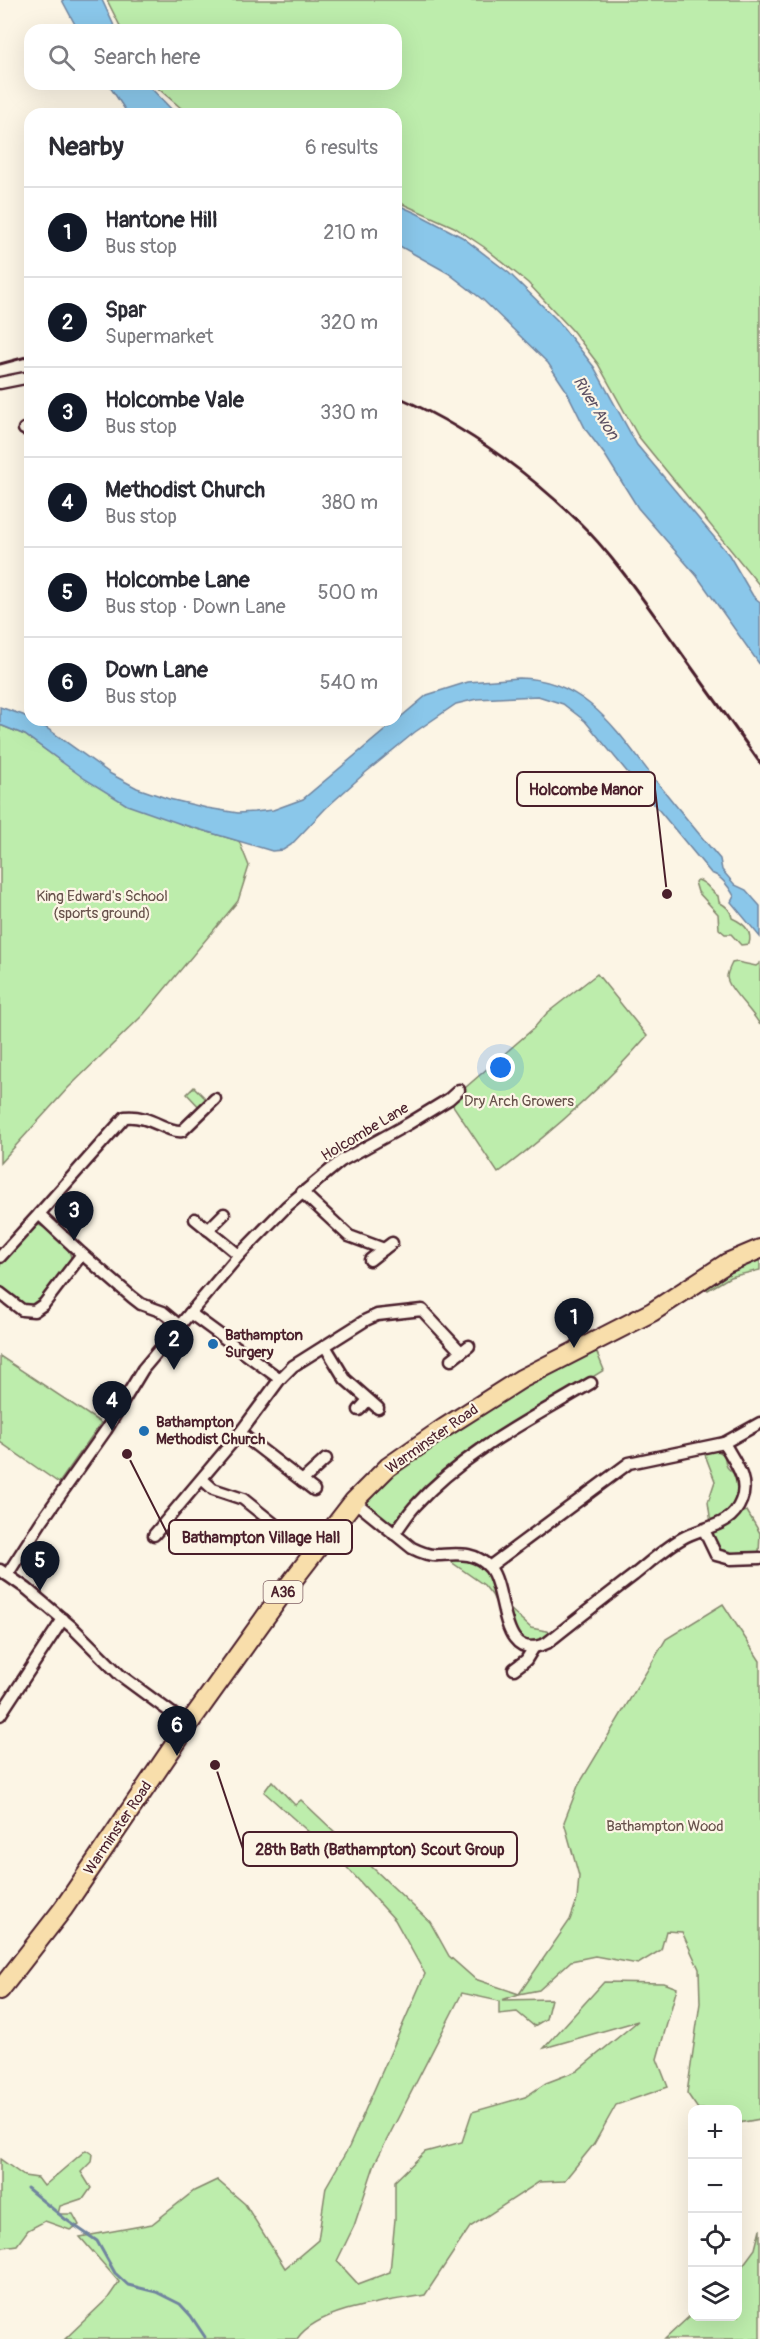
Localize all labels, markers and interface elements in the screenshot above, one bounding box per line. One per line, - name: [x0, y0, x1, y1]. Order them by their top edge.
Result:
- search box: [24, 24, 402, 90]
- icon: search: [45, 41, 78, 74]
- text: Search here: [93, 43, 200, 71]
- text: Nearby: [48, 131, 124, 163]
- text: 6 results: [305, 135, 378, 160]
- text: Hantone Hill: [105, 206, 218, 234]
- text: 1: [64, 220, 71, 245]
- text: 210 m: [323, 220, 378, 245]
- text: Bus stop: [105, 234, 177, 259]
- text: Spar: [105, 296, 146, 324]
- text: 2: [62, 310, 73, 335]
- text: 320 m: [320, 310, 378, 335]
- text: Supermarket: [105, 324, 214, 349]
- water label: River Avon: [569, 373, 624, 444]
- text: Holcombe Vale: [105, 386, 244, 414]
- text: 3: [62, 400, 73, 425]
- text: 330 m: [320, 400, 378, 425]
- text: Bus stop: [105, 414, 177, 439]
- text: Methodist Church: [105, 476, 265, 504]
- text: 4: [62, 490, 73, 515]
- text: 380 m: [321, 490, 378, 515]
- text: Bus stop: [105, 504, 177, 529]
- text: Holcombe Lane: [105, 566, 250, 594]
- text: 5: [62, 580, 73, 605]
- text: 500 m: [318, 580, 378, 605]
- text: Bus stop · Down Lane: [105, 594, 286, 619]
- text: Down Lane: [105, 656, 208, 684]
- text: 6: [62, 670, 73, 695]
- text: 540 m: [320, 670, 378, 695]
- text: Bus stop: [105, 684, 177, 709]
- callout: Holcombe Manor: [517, 772, 655, 806]
- text: Holcombe Manor: [529, 780, 643, 800]
- park label: King Edward's School (sports ground): [36, 887, 168, 923]
- your location: [486, 1053, 515, 1082]
- park label: Dry Arch Growers: [464, 1092, 574, 1111]
- street label: Holcombe Lane: [318, 1098, 413, 1166]
- pin: 3: [54, 1192, 94, 1241]
- pin: 1: [554, 1298, 594, 1348]
- pin: 2: [154, 1320, 194, 1370]
- place label: Bathampton Surgery: [225, 1326, 303, 1362]
- marker: Bathampton Surgery: [206, 1337, 220, 1351]
- pin: 4: [92, 1382, 132, 1431]
- street label: Warminster Road: [382, 1400, 482, 1478]
- place label: Bathampton Methodist Church: [156, 1413, 265, 1449]
- marker: Bathampton Methodist Church: [137, 1424, 151, 1438]
- callout: Bathampton Village Hall: [169, 1520, 352, 1554]
- text: Bathampton Village Hall: [182, 1528, 341, 1548]
- pin: 5: [20, 1542, 60, 1591]
- road number: A36: [264, 1581, 302, 1603]
- pin: 6: [158, 1706, 196, 1756]
- street label: Warminster Road: [80, 1778, 156, 1878]
- park label: Bathampton Wood: [606, 1817, 724, 1836]
- callout: 28th Bath (Bathampton) Scout Group: [243, 1832, 517, 1866]
- text: 28th Bath (Bathampton) Scout Group: [255, 1840, 505, 1860]
- map controls: [688, 2105, 742, 2321]
- button: +: [688, 2105, 742, 2159]
- button: −: [688, 2159, 742, 2213]
- button: locate: [688, 2213, 742, 2267]
- button: layers: [688, 2267, 742, 2321]

